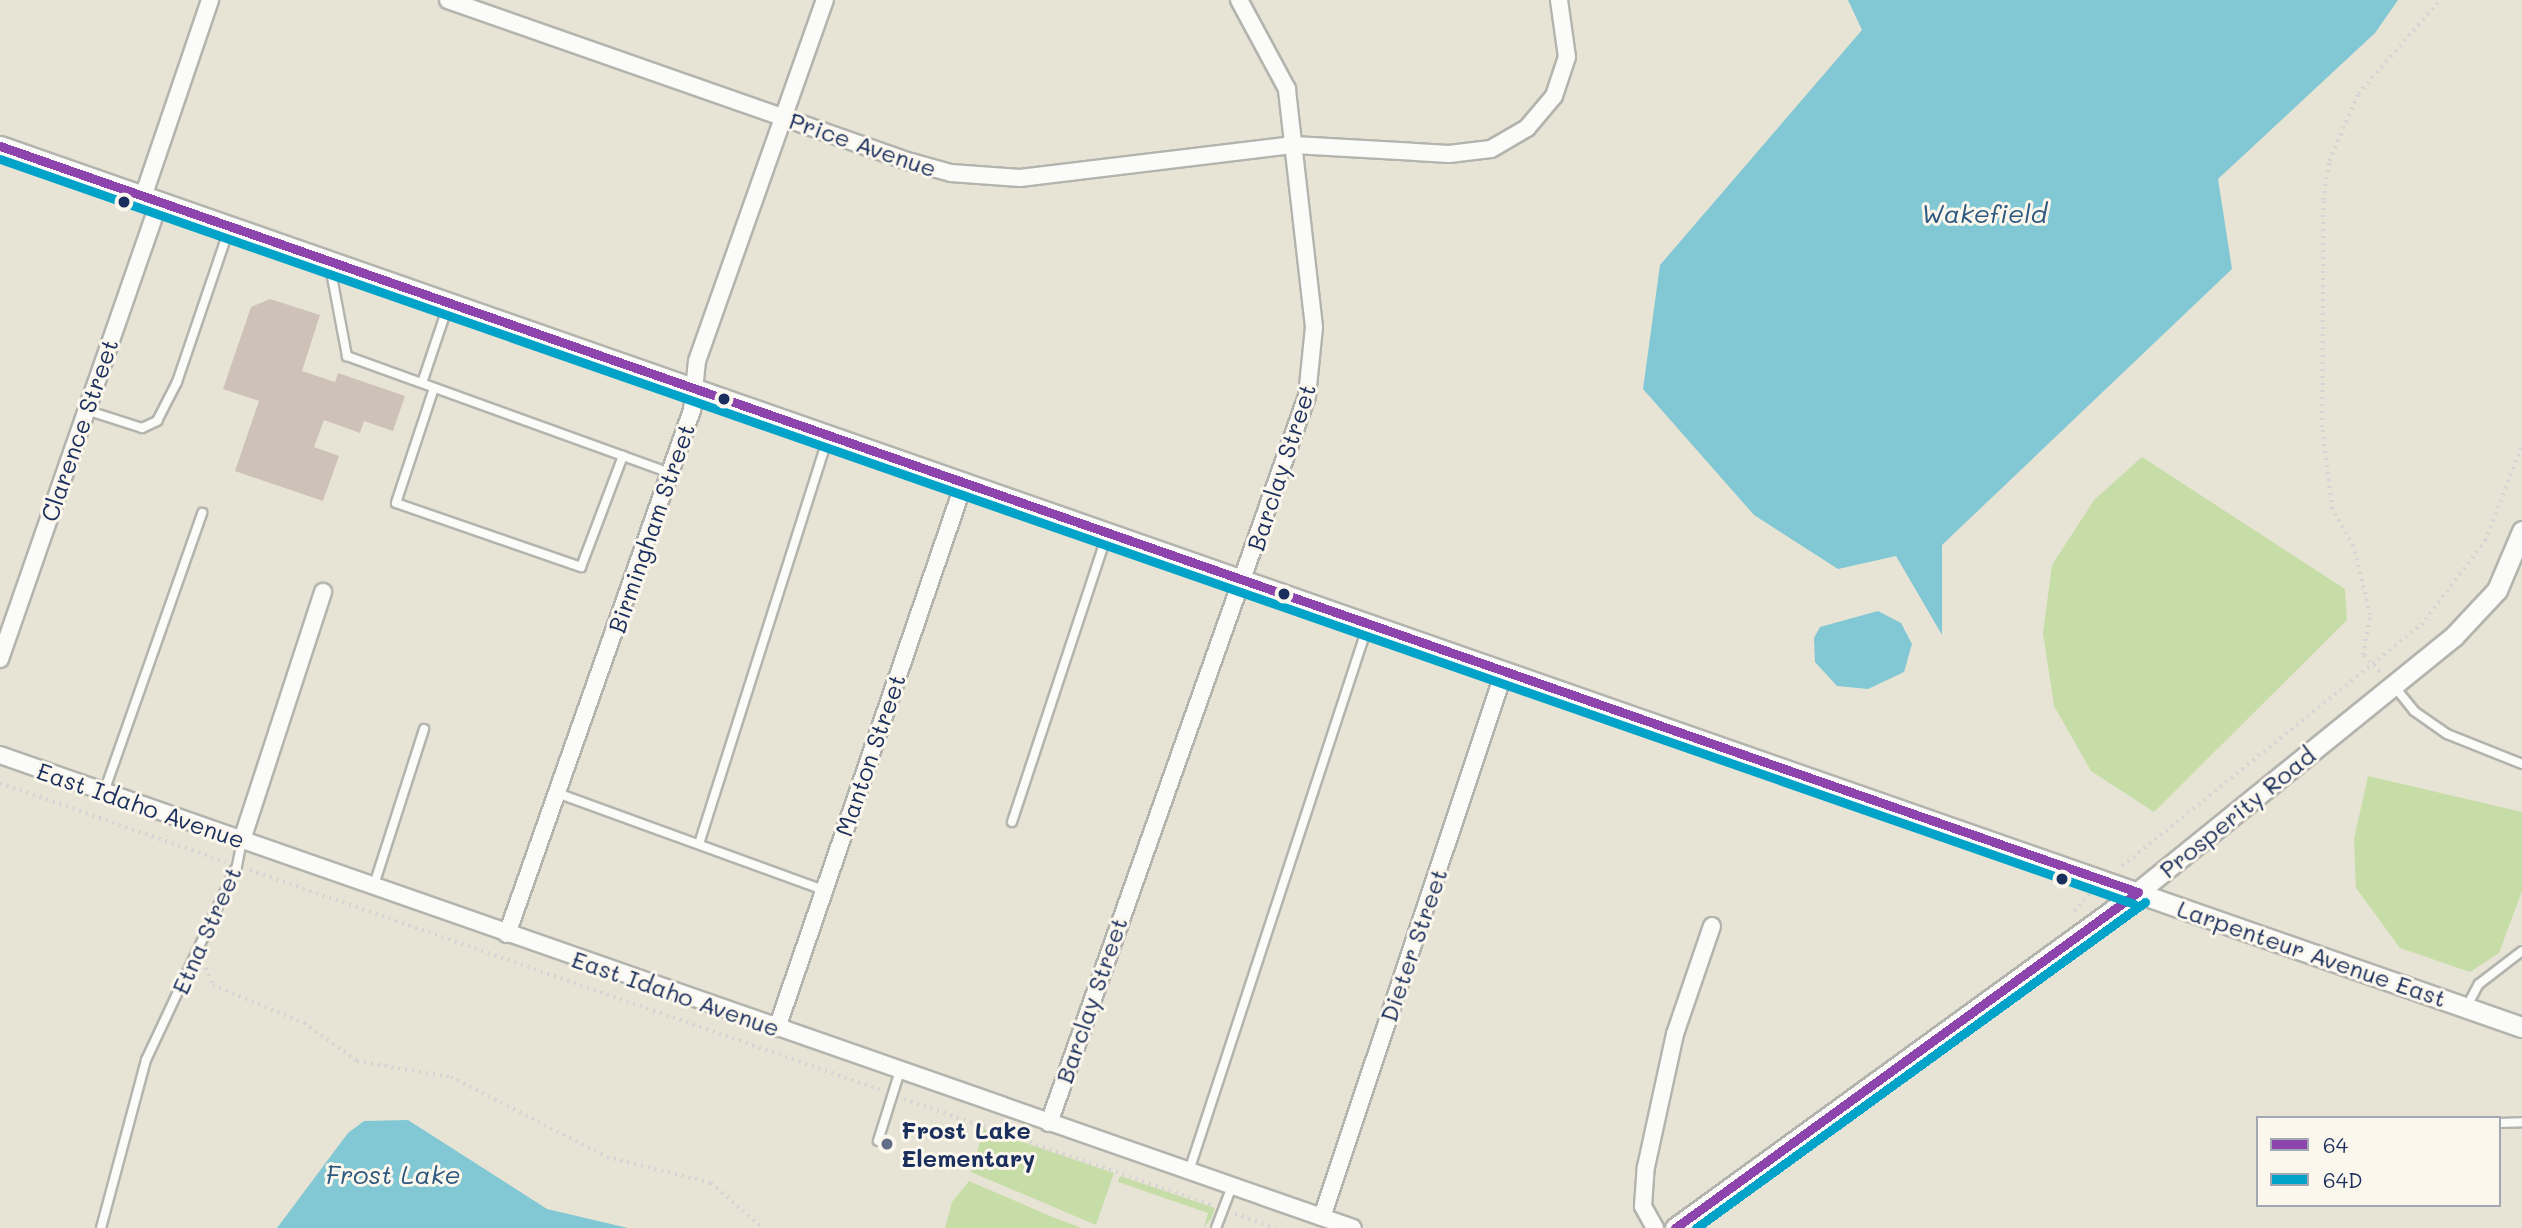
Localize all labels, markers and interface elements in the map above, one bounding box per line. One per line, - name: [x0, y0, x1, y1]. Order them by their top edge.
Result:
- street label: Price Avenue: [786, 105, 940, 183]
- unlabelled marker: [117, 195, 131, 209]
- water label: Wakefield: [1921, 198, 2047, 230]
- street label: Clarence Street: [34, 335, 124, 525]
- street label: Barclay Street: [1240, 380, 1322, 554]
- unlabelled marker: [717, 392, 731, 406]
- street label: Birmingham Street: [602, 419, 700, 637]
- unlabelled marker: [1277, 587, 1291, 601]
- street label: Manton Street: [829, 670, 911, 840]
- street label: Prosperity Road: [2153, 740, 2321, 884]
- street label: East Idaho Avenue: [33, 756, 249, 854]
- street label: Etna Street: [165, 862, 247, 998]
- street label: Dieter Street: [1373, 865, 1453, 1025]
- unlabelled marker: [2055, 872, 2069, 886]
- street label: Larpenteur Avenue East: [2174, 893, 2450, 1013]
- street label: Barclay Street: [1049, 913, 1133, 1087]
- street label: East Idaho Avenue: [568, 944, 784, 1042]
- place label: Frost Lake Elementary: [901, 1116, 1035, 1172]
- legend: [2256, 1116, 2501, 1207]
- text: 64: [2323, 1131, 2348, 1158]
- marker: Frost Lake Elementary: [879, 1136, 895, 1152]
- water label: Frost Lake: [325, 1159, 461, 1191]
- text: 64D: [2323, 1166, 2362, 1193]

